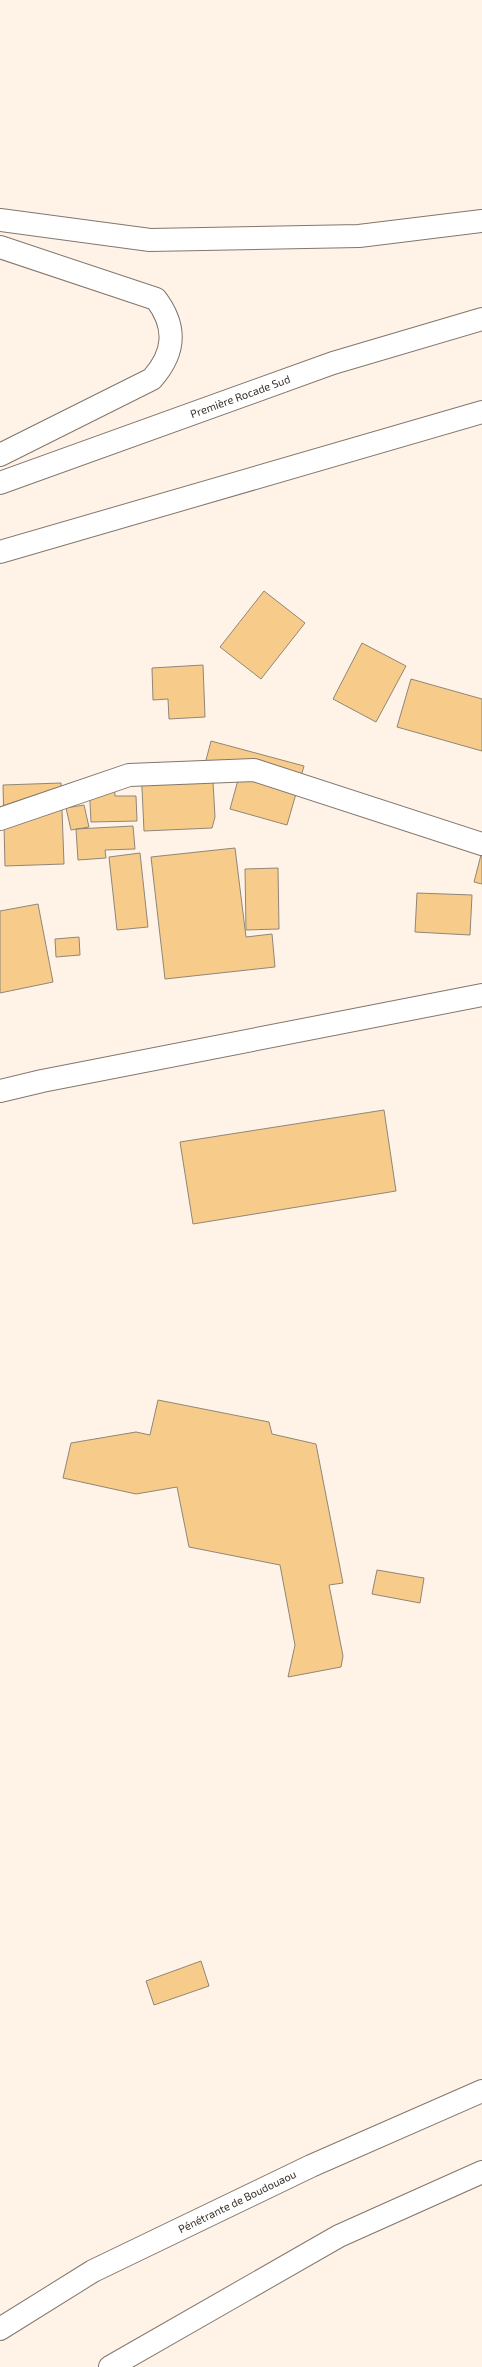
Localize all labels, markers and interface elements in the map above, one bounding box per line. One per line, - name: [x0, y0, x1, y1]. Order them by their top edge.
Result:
- street label: Première Rocade Sud: [188, 372, 292, 420]
- street label: Pénétrante de Boudouaou: [176, 2167, 298, 2235]

